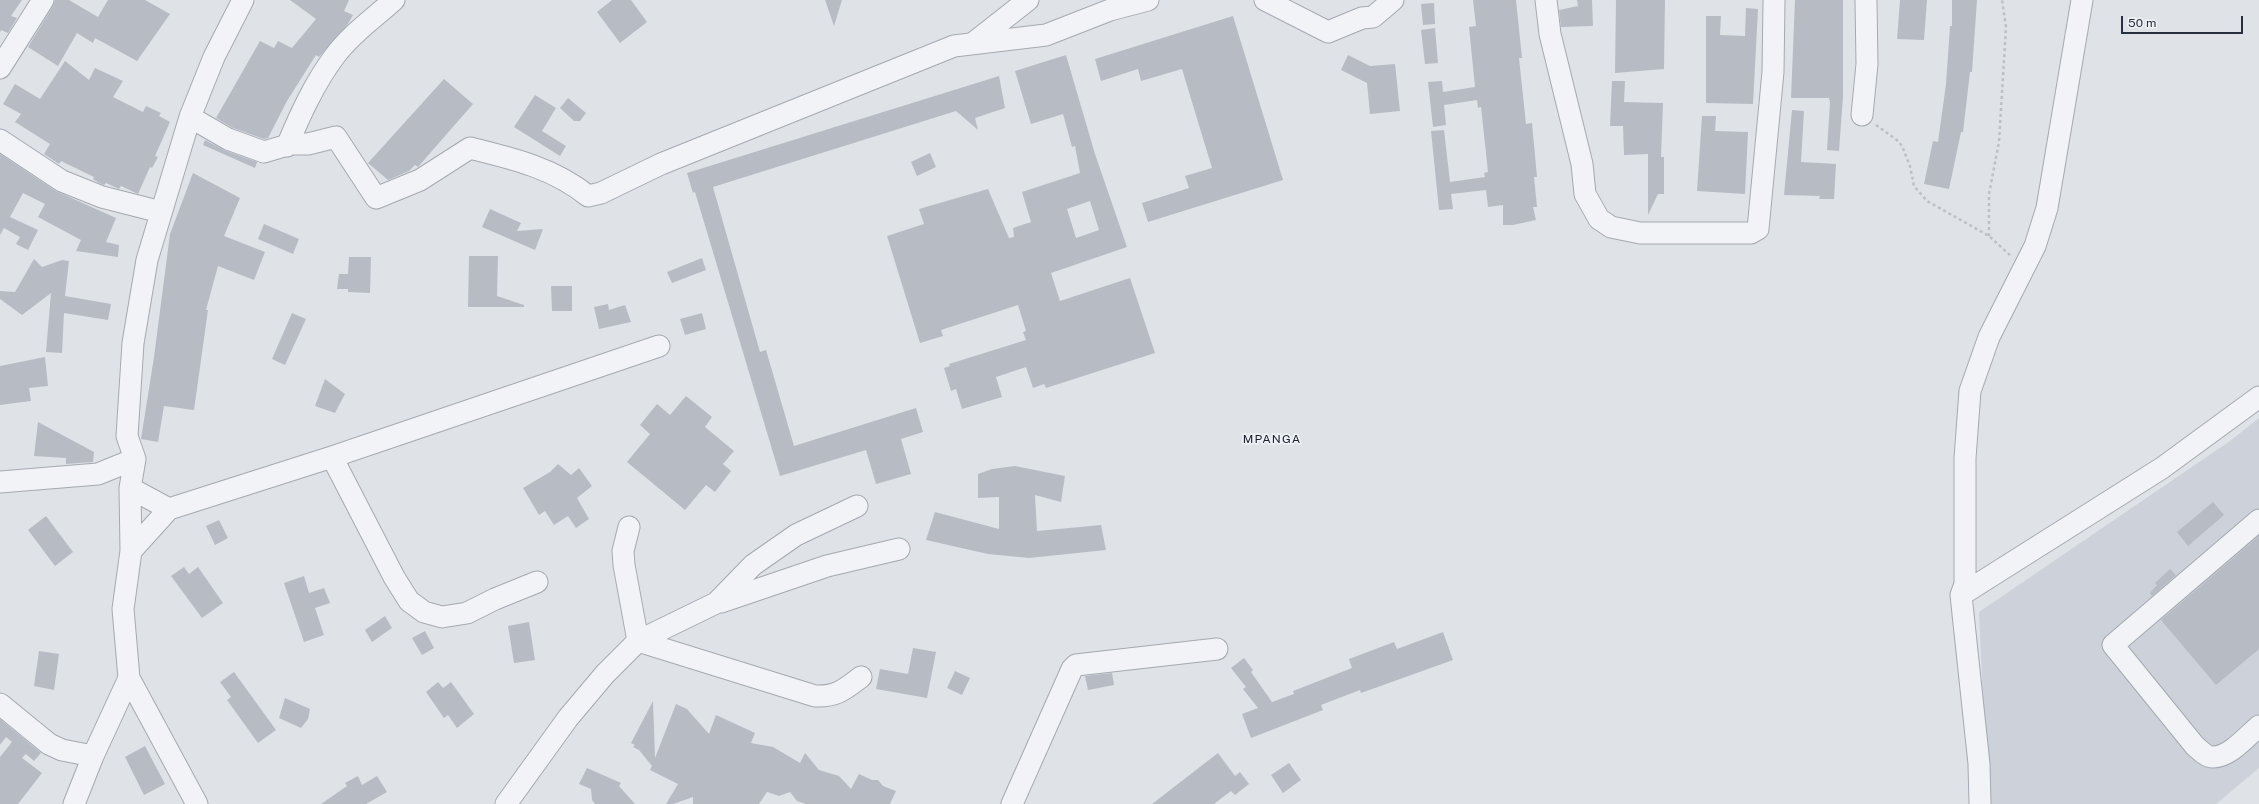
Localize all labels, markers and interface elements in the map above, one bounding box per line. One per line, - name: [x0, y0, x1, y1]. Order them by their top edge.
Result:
- scale bar: [2123, 8, 2245, 34]
- text: 50 m: [2128, 16, 2156, 30]
- district label: MPANGA: [1243, 432, 1301, 446]

